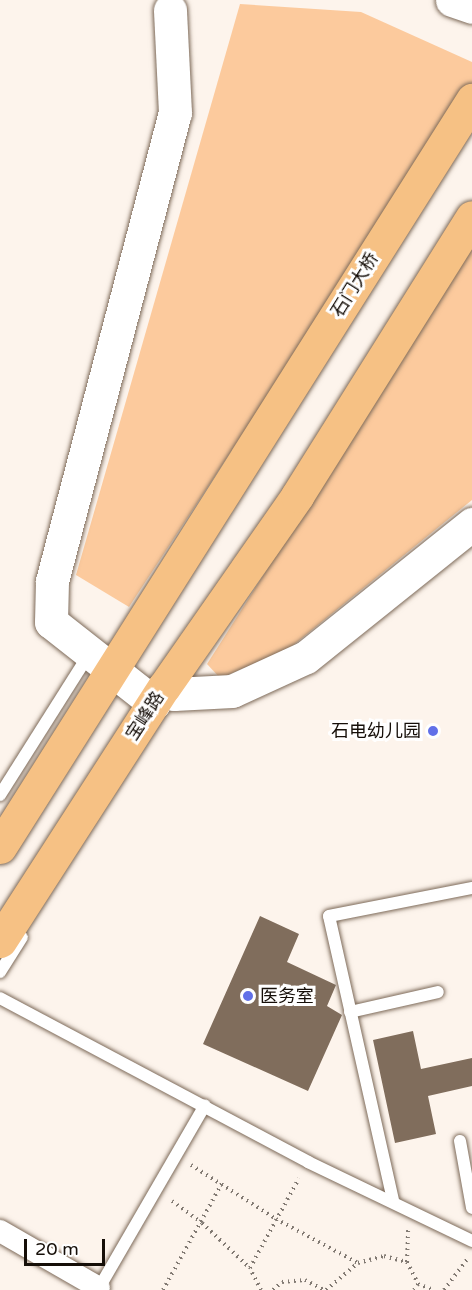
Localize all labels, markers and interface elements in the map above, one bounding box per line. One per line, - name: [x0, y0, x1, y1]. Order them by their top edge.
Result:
- street label: 石门大桥: [327, 249, 383, 321]
- street label: 宝峰路: [121, 687, 169, 745]
- place label: 石电幼儿园: [331, 720, 421, 742]
- marker: 石电幼儿园: [426, 724, 440, 738]
- place label: 医务室: [260, 985, 314, 1007]
- marker: 医务室: [241, 989, 255, 1003]
- scale bar: [27, 1227, 108, 1265]
- text: 20 m: [35, 1238, 79, 1260]

